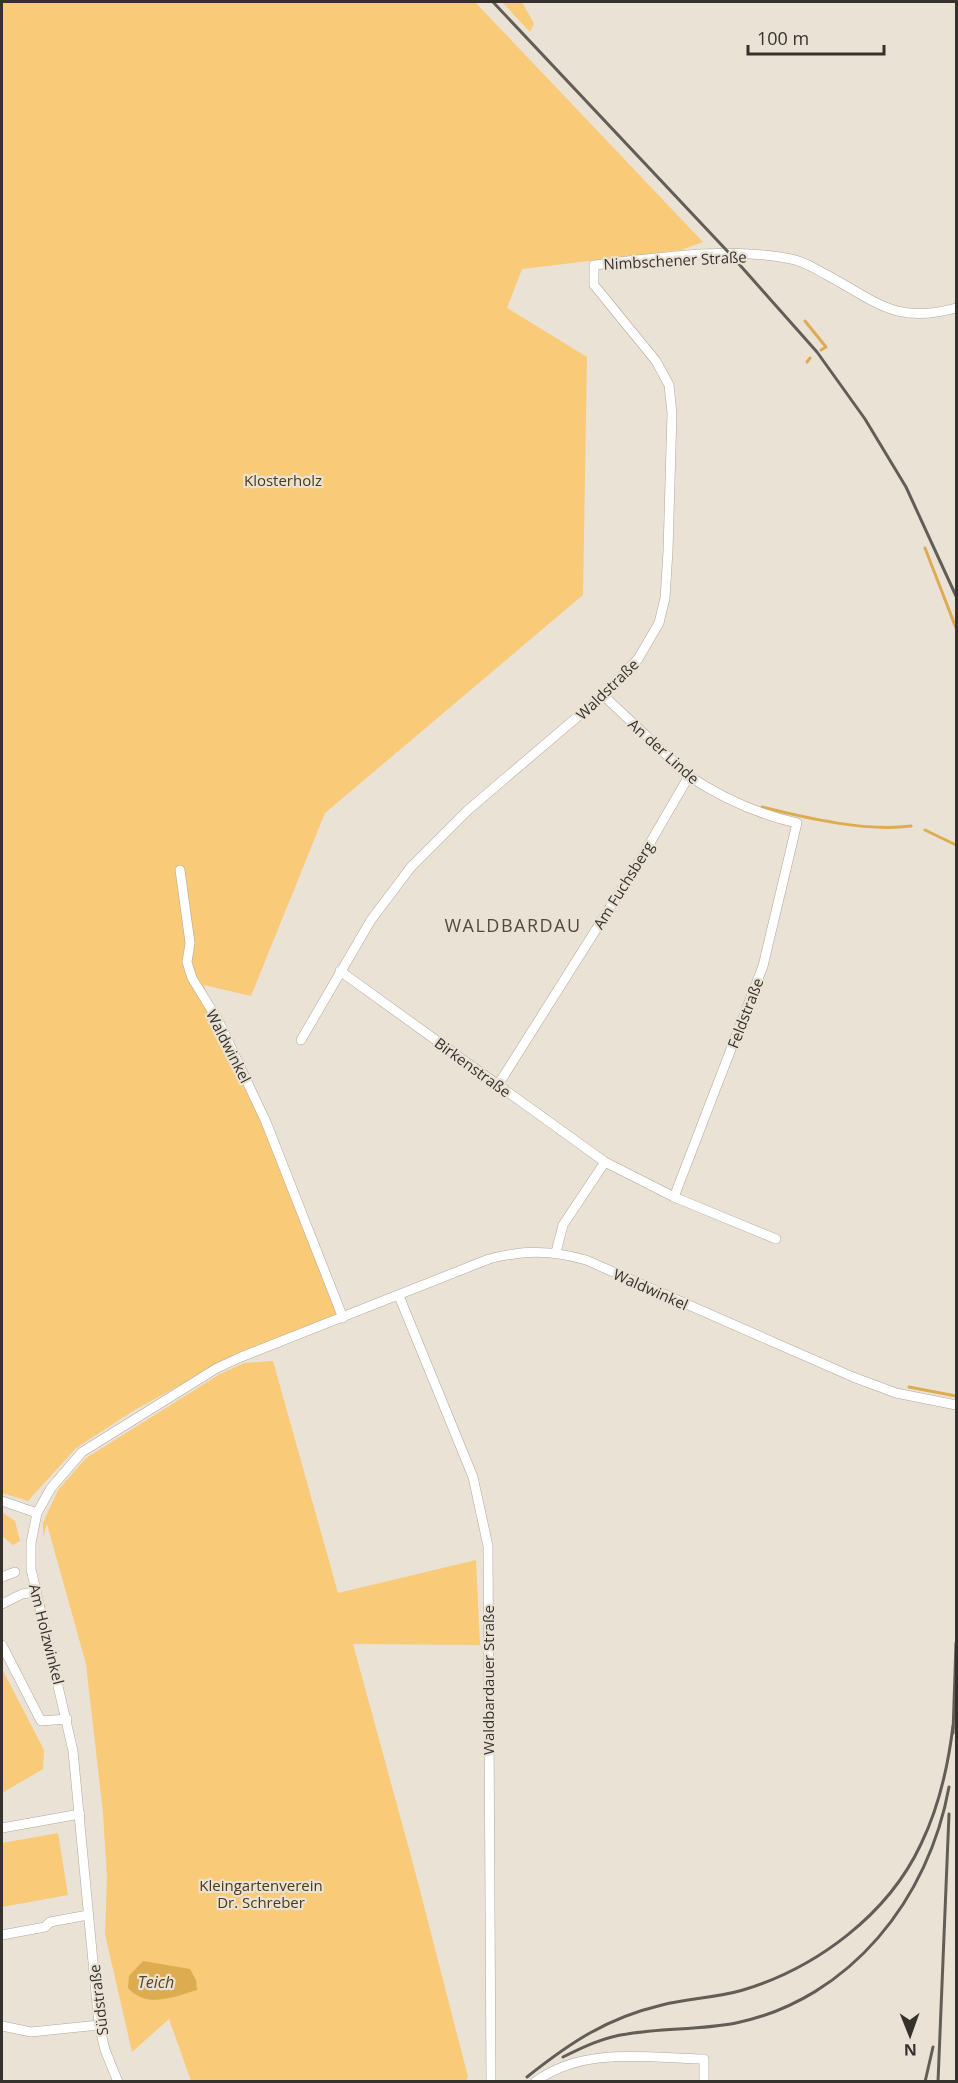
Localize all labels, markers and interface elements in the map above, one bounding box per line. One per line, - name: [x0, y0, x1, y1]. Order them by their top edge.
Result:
- scale bar: [748, 18, 884, 56]
- text: 100 m: [757, 26, 809, 50]
- street label: Nimbschener Straße: [603, 246, 747, 274]
- park label: Klosterholz: [244, 470, 322, 490]
- street label: Waldstraße: [571, 654, 643, 724]
- street label: An der Linde: [624, 714, 704, 788]
- street label: Am Fuchsberg: [588, 837, 658, 933]
- district label: WALDBARDAU: [444, 913, 582, 937]
- street label: Feldstraße: [722, 975, 768, 1051]
- street label: Waldwinkel: [202, 1006, 256, 1086]
- street label: Birkenstraße: [431, 1033, 515, 1101]
- street label: Waldwinkel: [610, 1264, 692, 1314]
- street label: Am Holzwinkel: [25, 1582, 69, 1686]
- street label: Waldbardauer Straße: [478, 1605, 498, 1755]
- park label: Kleingartenverein Dr. Schreber: [199, 1875, 323, 1912]
- street label: Südstraße: [84, 1963, 112, 2037]
- water label: Teich: [138, 1971, 174, 1993]
- north arrow: [880, 2005, 940, 2065]
- text: N: [904, 2039, 917, 2061]

